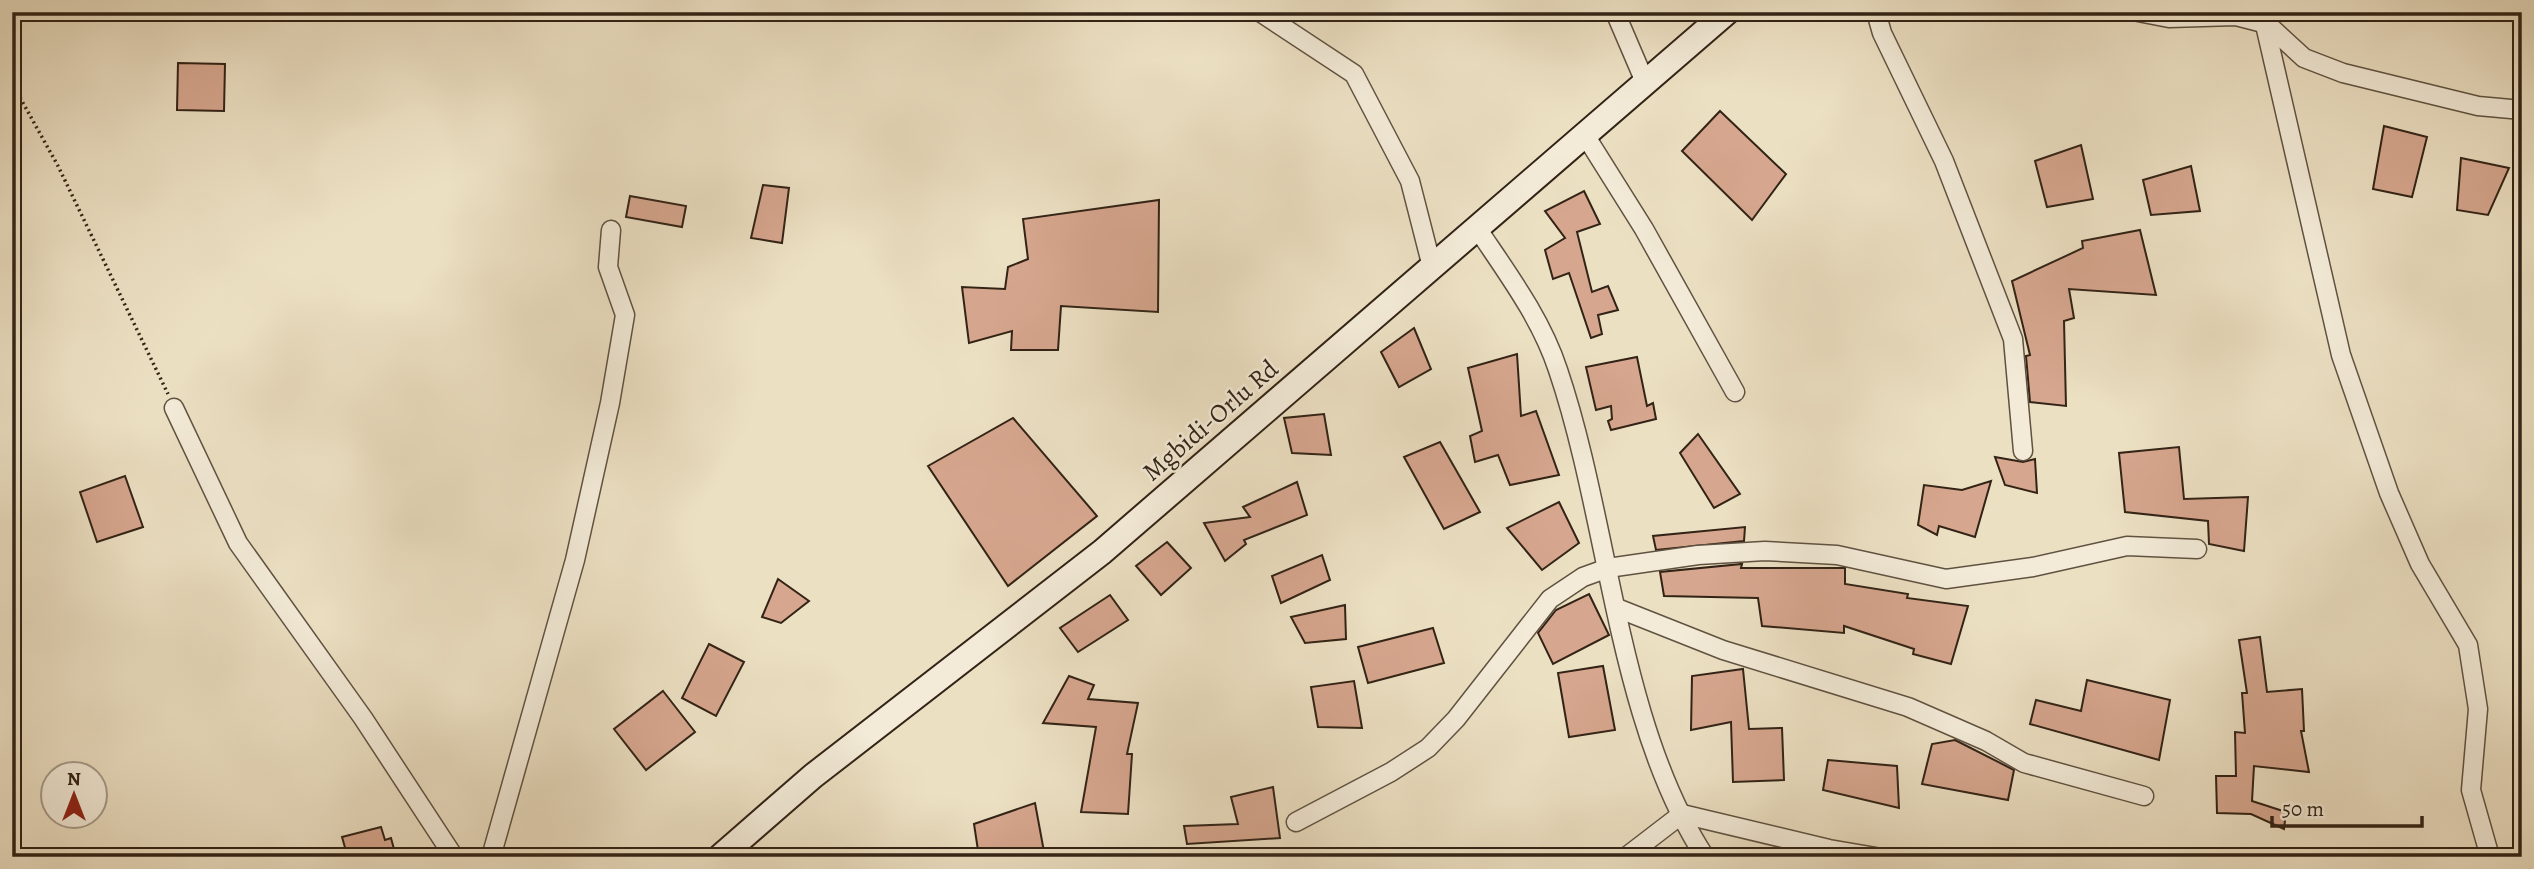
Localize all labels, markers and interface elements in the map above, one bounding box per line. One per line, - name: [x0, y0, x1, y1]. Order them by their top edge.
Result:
- street label: Mgbidi-Orlu Rd: [1135, 352, 1286, 489]
- north arrow: [38, 760, 108, 830]
- text: N: [67, 766, 81, 792]
- scale bar: [2272, 785, 2422, 829]
- text: 50 m: [2282, 795, 2324, 823]

